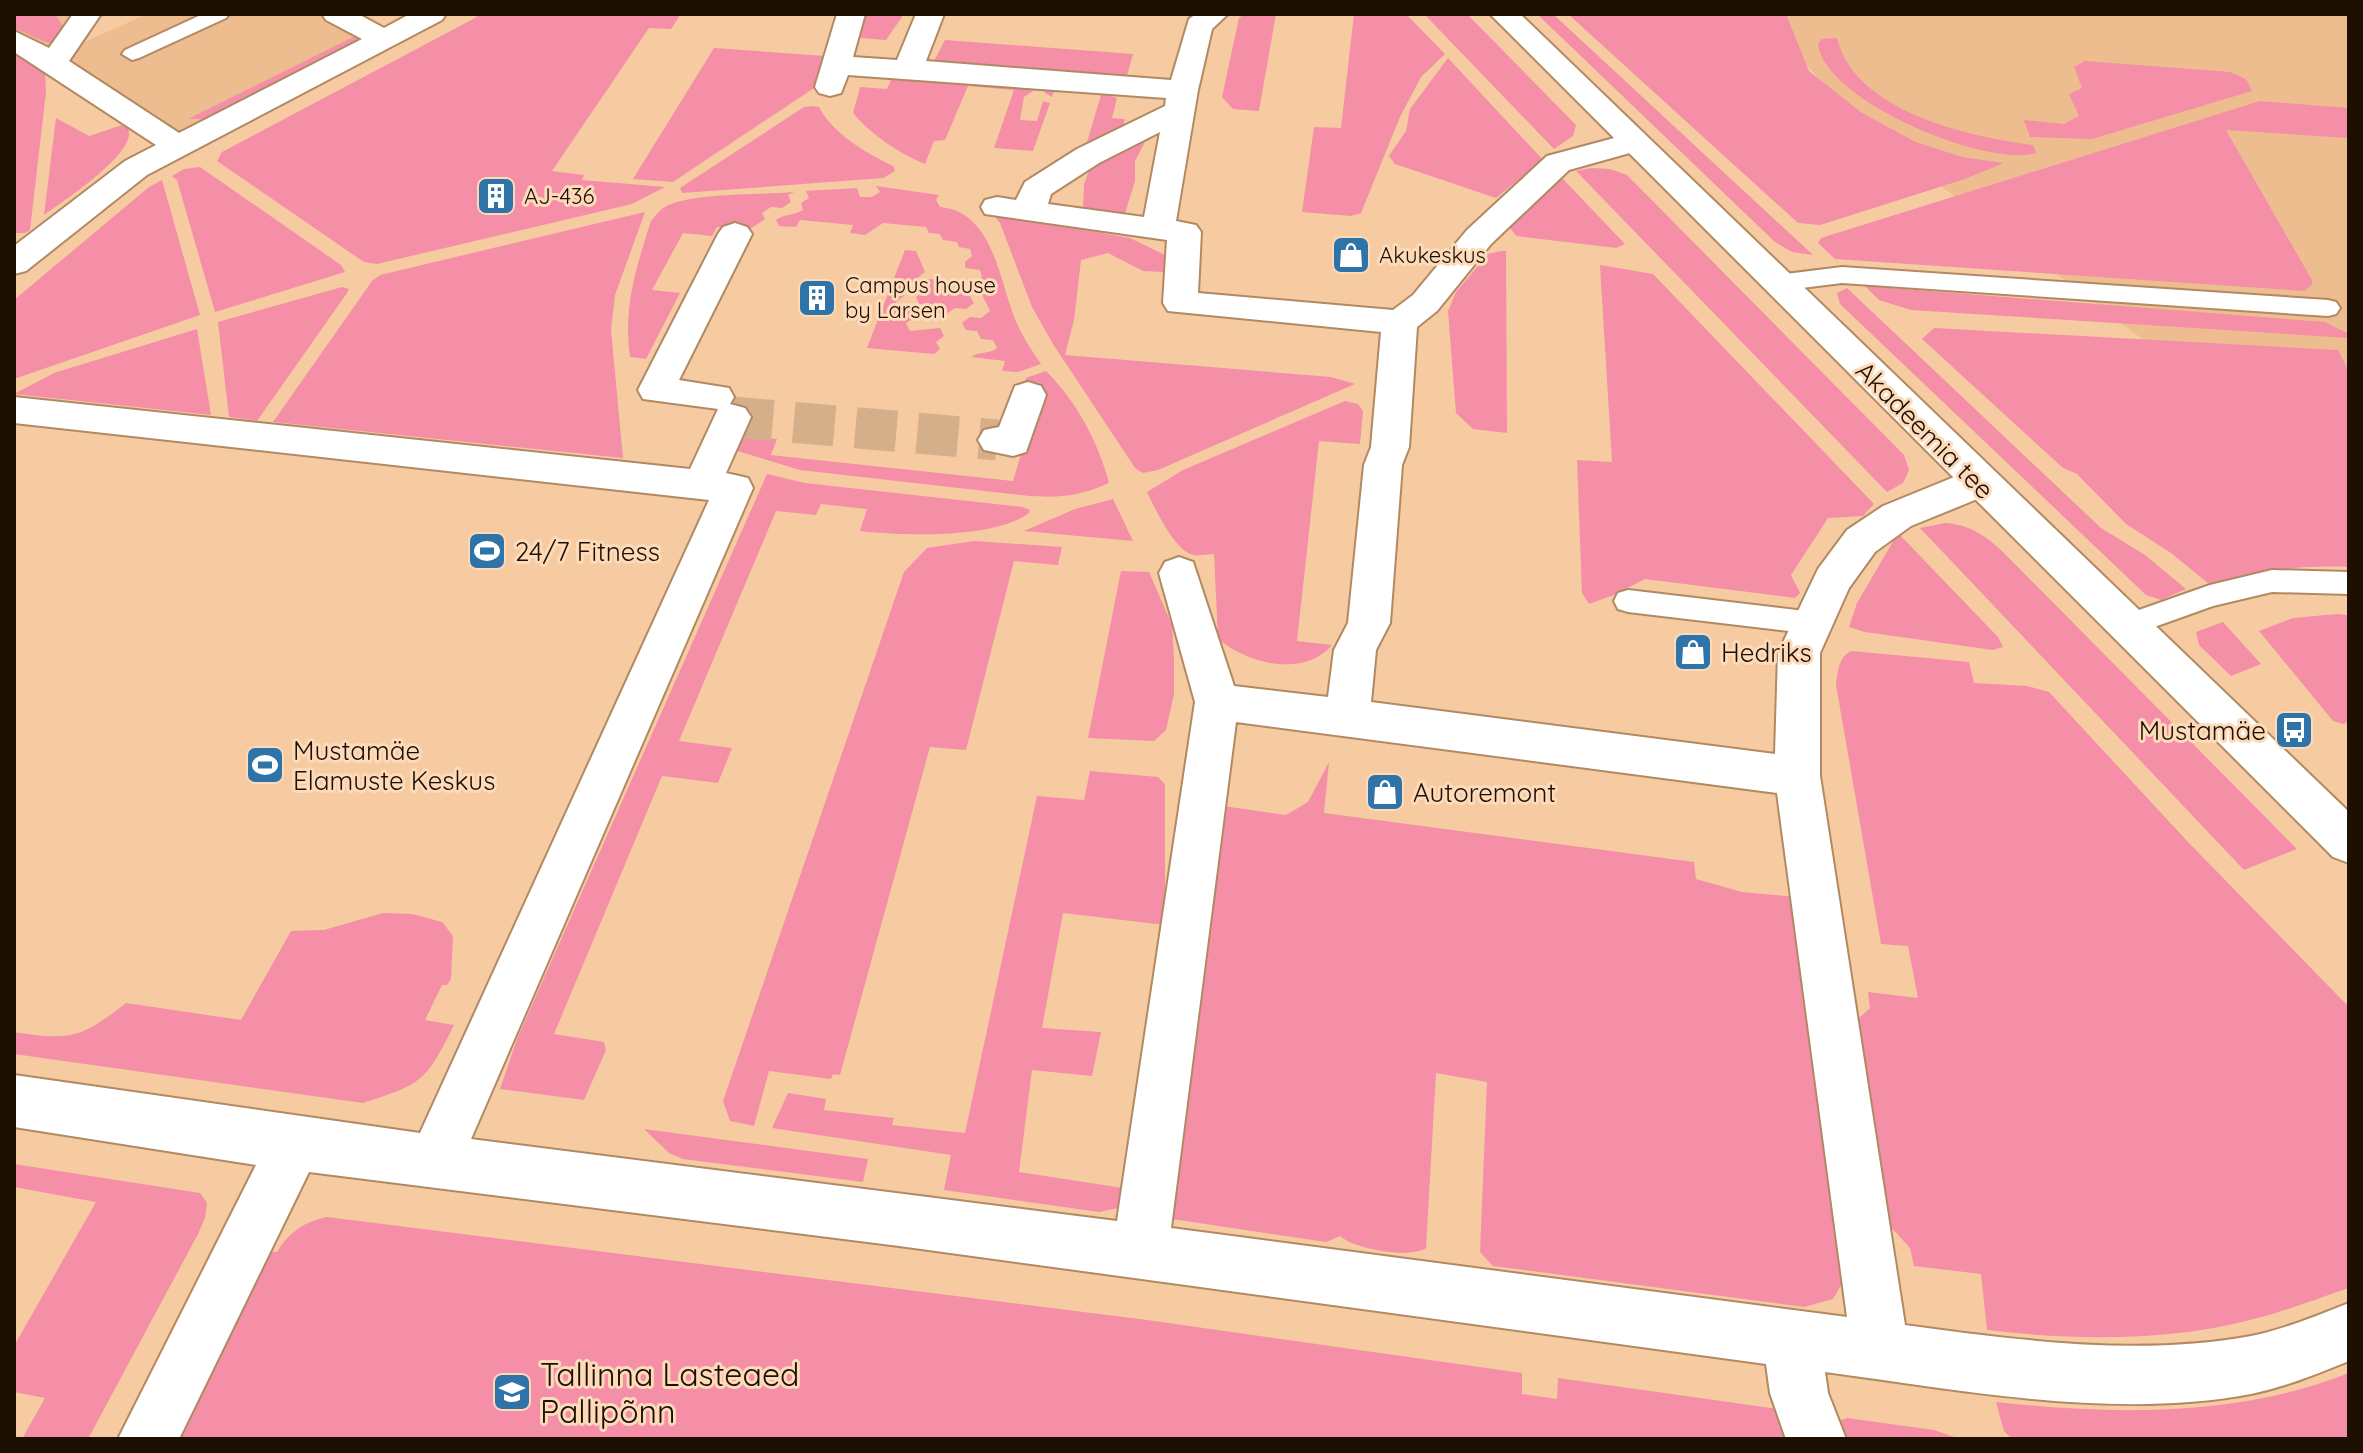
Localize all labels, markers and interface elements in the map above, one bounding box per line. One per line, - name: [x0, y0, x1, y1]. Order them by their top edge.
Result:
- building icon: AJ-436: [475, 175, 517, 217]
- place label: AJ-436: [524, 182, 595, 210]
- shop icon: Akukeskus: [1330, 234, 1372, 276]
- place label: Akukeskus: [1379, 241, 1486, 269]
- place label: Campus house by Larsen: [845, 271, 996, 324]
- building icon: Campus house by Larsen: [796, 277, 838, 319]
- street label: Akadeemia tee: [1849, 354, 2001, 506]
- sports icon: 24/7 Fitness: [466, 530, 508, 572]
- place label: 24/7 Fitness: [515, 535, 660, 568]
- shop icon: Hedriks: [1672, 631, 1714, 673]
- place label: Hedriks: [1721, 636, 1812, 669]
- bus stop icon: Mustamäe: [2273, 709, 2315, 751]
- place label: Mustamäe: [2139, 714, 2266, 747]
- place label: Mustamäe Elamuste Keskus: [293, 734, 495, 797]
- sports icon: Mustamäe Elamuste Keskus: [244, 744, 286, 786]
- shop icon: Autoremont: [1364, 771, 1406, 813]
- place label: Autoremont: [1413, 776, 1556, 809]
- place label: Tallinna Lasteaed Pallipõnn: [540, 1354, 799, 1431]
- school or university icon: Tallinna Lasteaed Pallipõnn: [491, 1371, 533, 1413]

